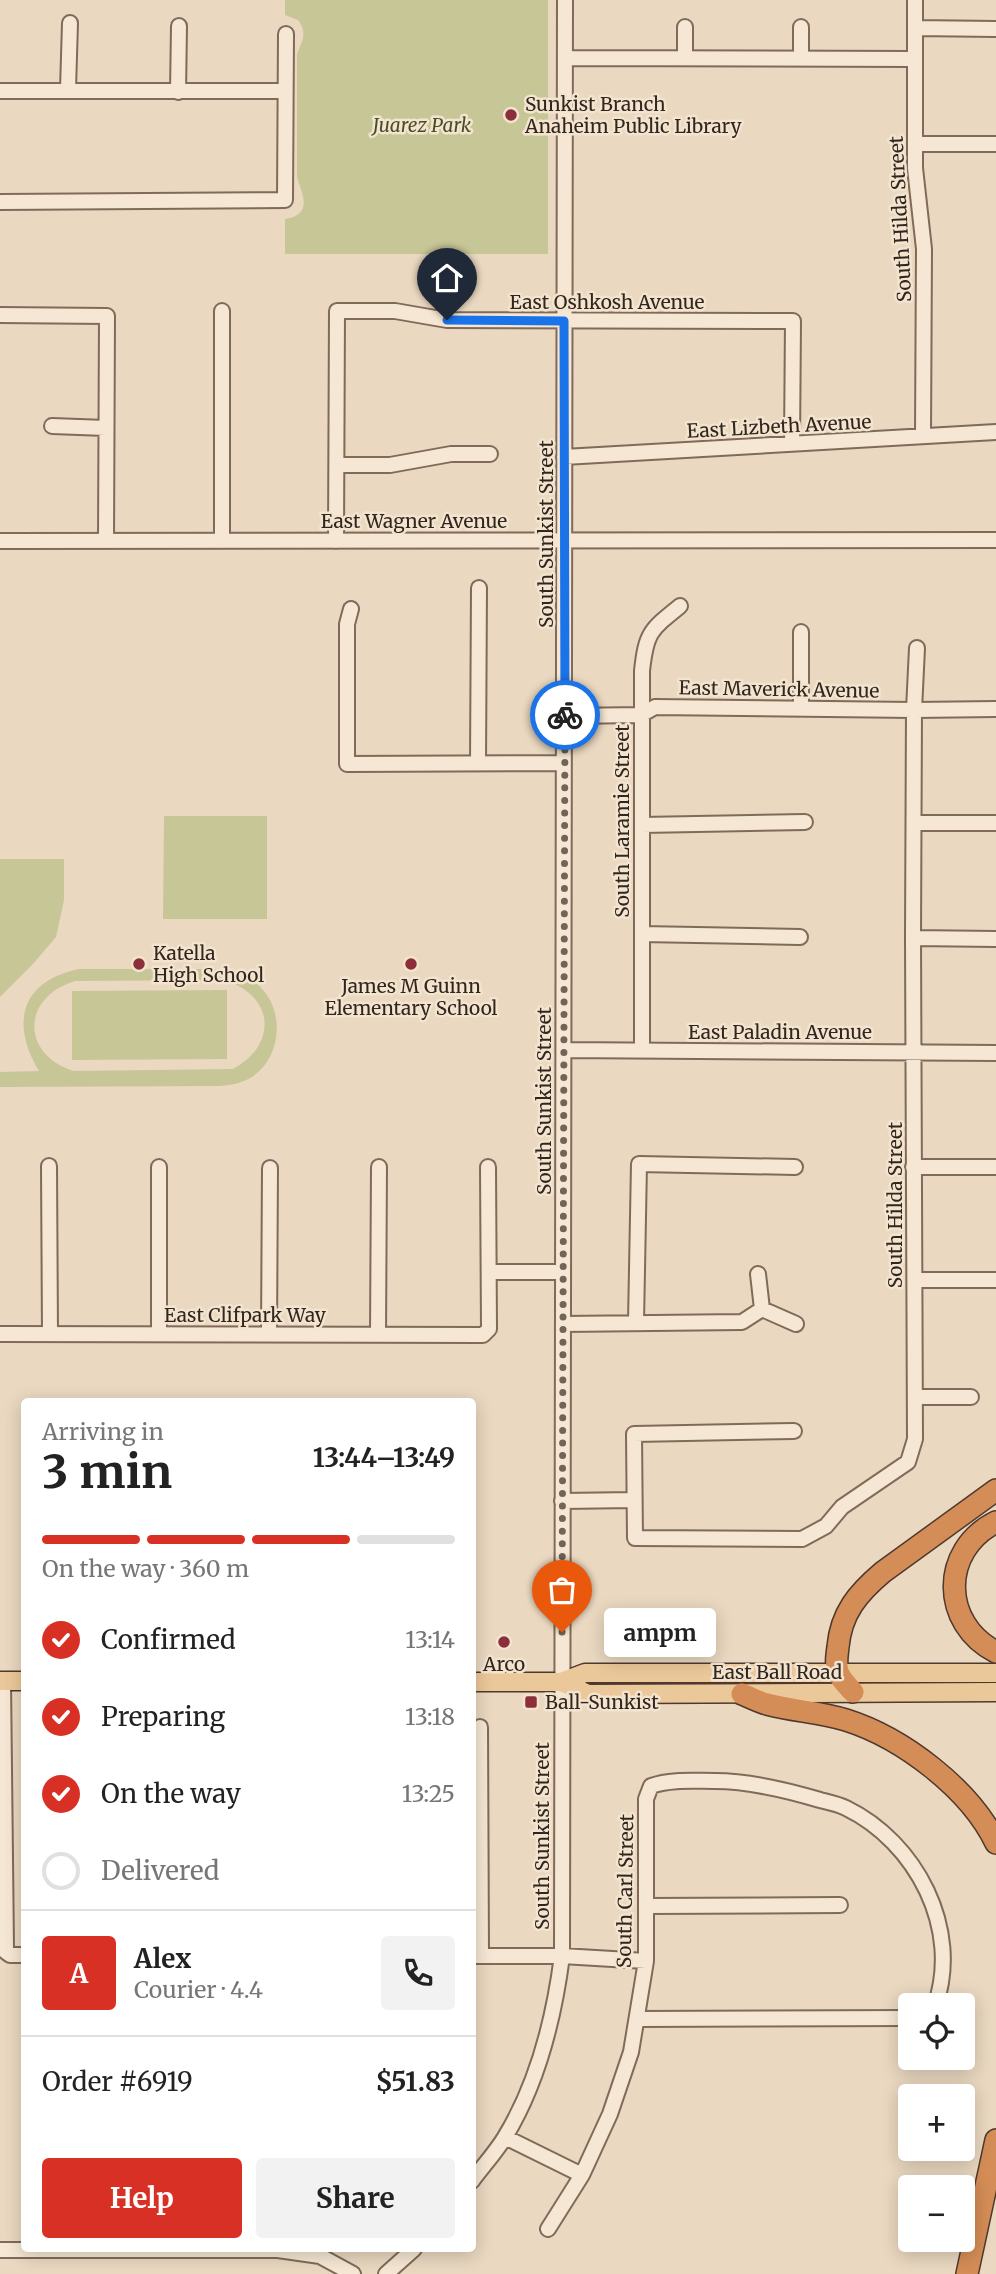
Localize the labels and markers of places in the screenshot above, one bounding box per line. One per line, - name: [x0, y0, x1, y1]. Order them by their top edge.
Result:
- place label: Sunkist Branch Anaheim Public Library: [524, 92, 741, 138]
- marker: Sunkist Branch Anaheim Public Library: [503, 107, 519, 123]
- pin: [417, 248, 477, 320]
- place label: Katella High School: [153, 941, 264, 987]
- marker: Katella High School: [131, 956, 147, 972]
- marker: James M Guinn Elementary School: [403, 956, 419, 972]
- place label: James M Guinn Elementary School: [324, 974, 498, 1020]
- pin: [532, 1560, 592, 1632]
- callout: ampm: [604, 1608, 716, 1656]
- marker: Arco: [496, 1634, 512, 1650]
- place label: Arco: [482, 1652, 525, 1676]
- place label: Ball-Sunkist: [545, 1690, 659, 1714]
- marker: Ball-Sunkist: [523, 1694, 539, 1710]

